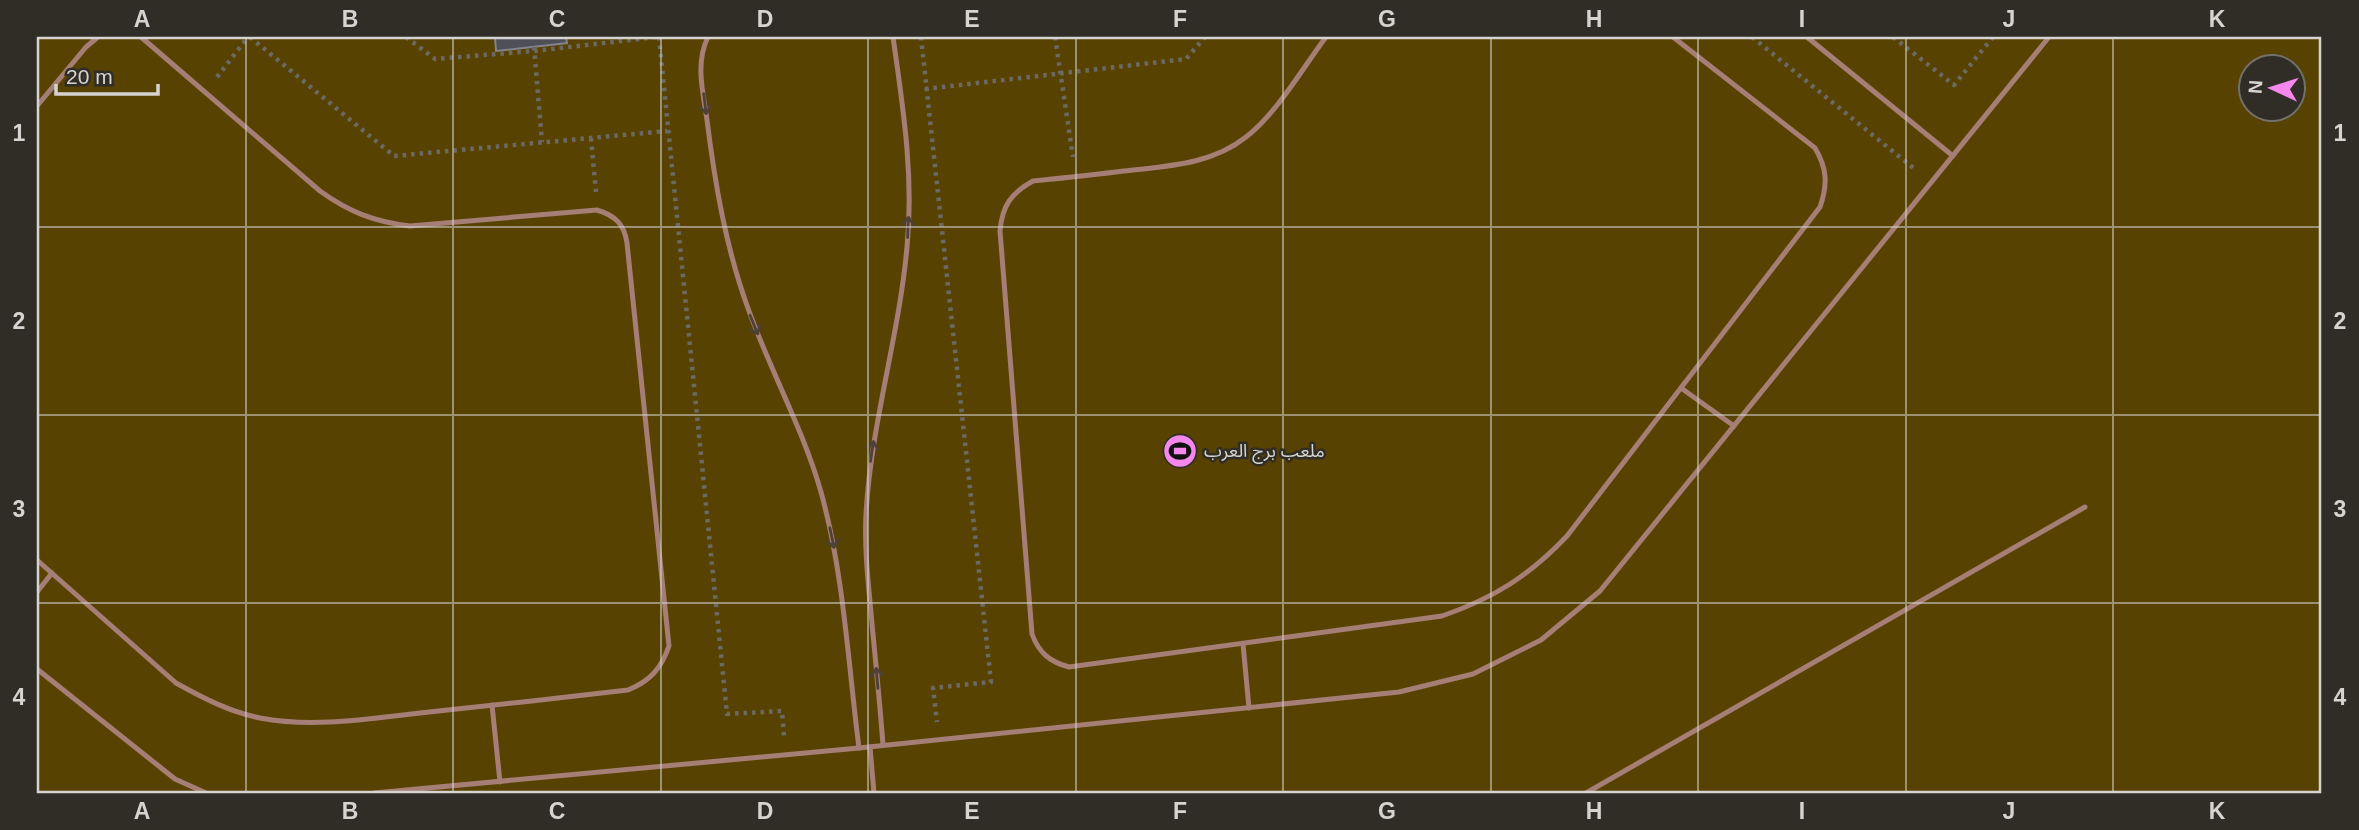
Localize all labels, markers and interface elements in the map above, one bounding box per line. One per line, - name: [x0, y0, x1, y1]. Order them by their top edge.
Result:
- text: A: [134, 6, 150, 32]
- text: B: [342, 6, 358, 32]
- text: C: [549, 6, 565, 32]
- text: D: [757, 6, 773, 32]
- text: E: [964, 6, 980, 32]
- text: F: [1173, 6, 1187, 32]
- text: G: [1378, 6, 1396, 32]
- text: H: [1586, 6, 1602, 32]
- text: I: [1799, 6, 1805, 32]
- text: J: [2003, 6, 2015, 32]
- text: K: [2209, 6, 2226, 32]
- scale bar: [56, 52, 158, 96]
- north arrow: [2236, 52, 2306, 122]
- text: 20 m: [66, 65, 113, 88]
- text: N: [2245, 79, 2266, 94]
- one-way arrow: [698, 92, 711, 114]
- text: 1: [13, 120, 26, 146]
- text: 1: [2334, 120, 2347, 146]
- one-way arrow: [902, 215, 915, 238]
- text: 2: [13, 308, 25, 334]
- text: 2: [2334, 308, 2346, 334]
- one-way arrow: [749, 313, 762, 335]
- sports icon: ملعب برج العرب: [1161, 432, 1199, 470]
- one-way arrow: [866, 440, 879, 463]
- place label: ملعب برج العرب: [1204, 441, 1325, 464]
- text: 3: [13, 496, 25, 522]
- text: 3: [2334, 496, 2346, 522]
- one-way arrow: [825, 526, 839, 549]
- one-way arrow: [870, 667, 883, 689]
- text: 4: [13, 684, 26, 710]
- text: 4: [2334, 684, 2347, 710]
- text: A: [134, 798, 150, 824]
- text: B: [342, 798, 358, 824]
- text: C: [549, 798, 565, 824]
- text: D: [757, 798, 773, 824]
- text: E: [964, 798, 980, 824]
- text: F: [1173, 798, 1187, 824]
- text: G: [1378, 798, 1396, 824]
- text: H: [1586, 798, 1602, 824]
- text: I: [1799, 798, 1805, 824]
- text: J: [2003, 798, 2015, 824]
- text: K: [2209, 798, 2226, 824]

